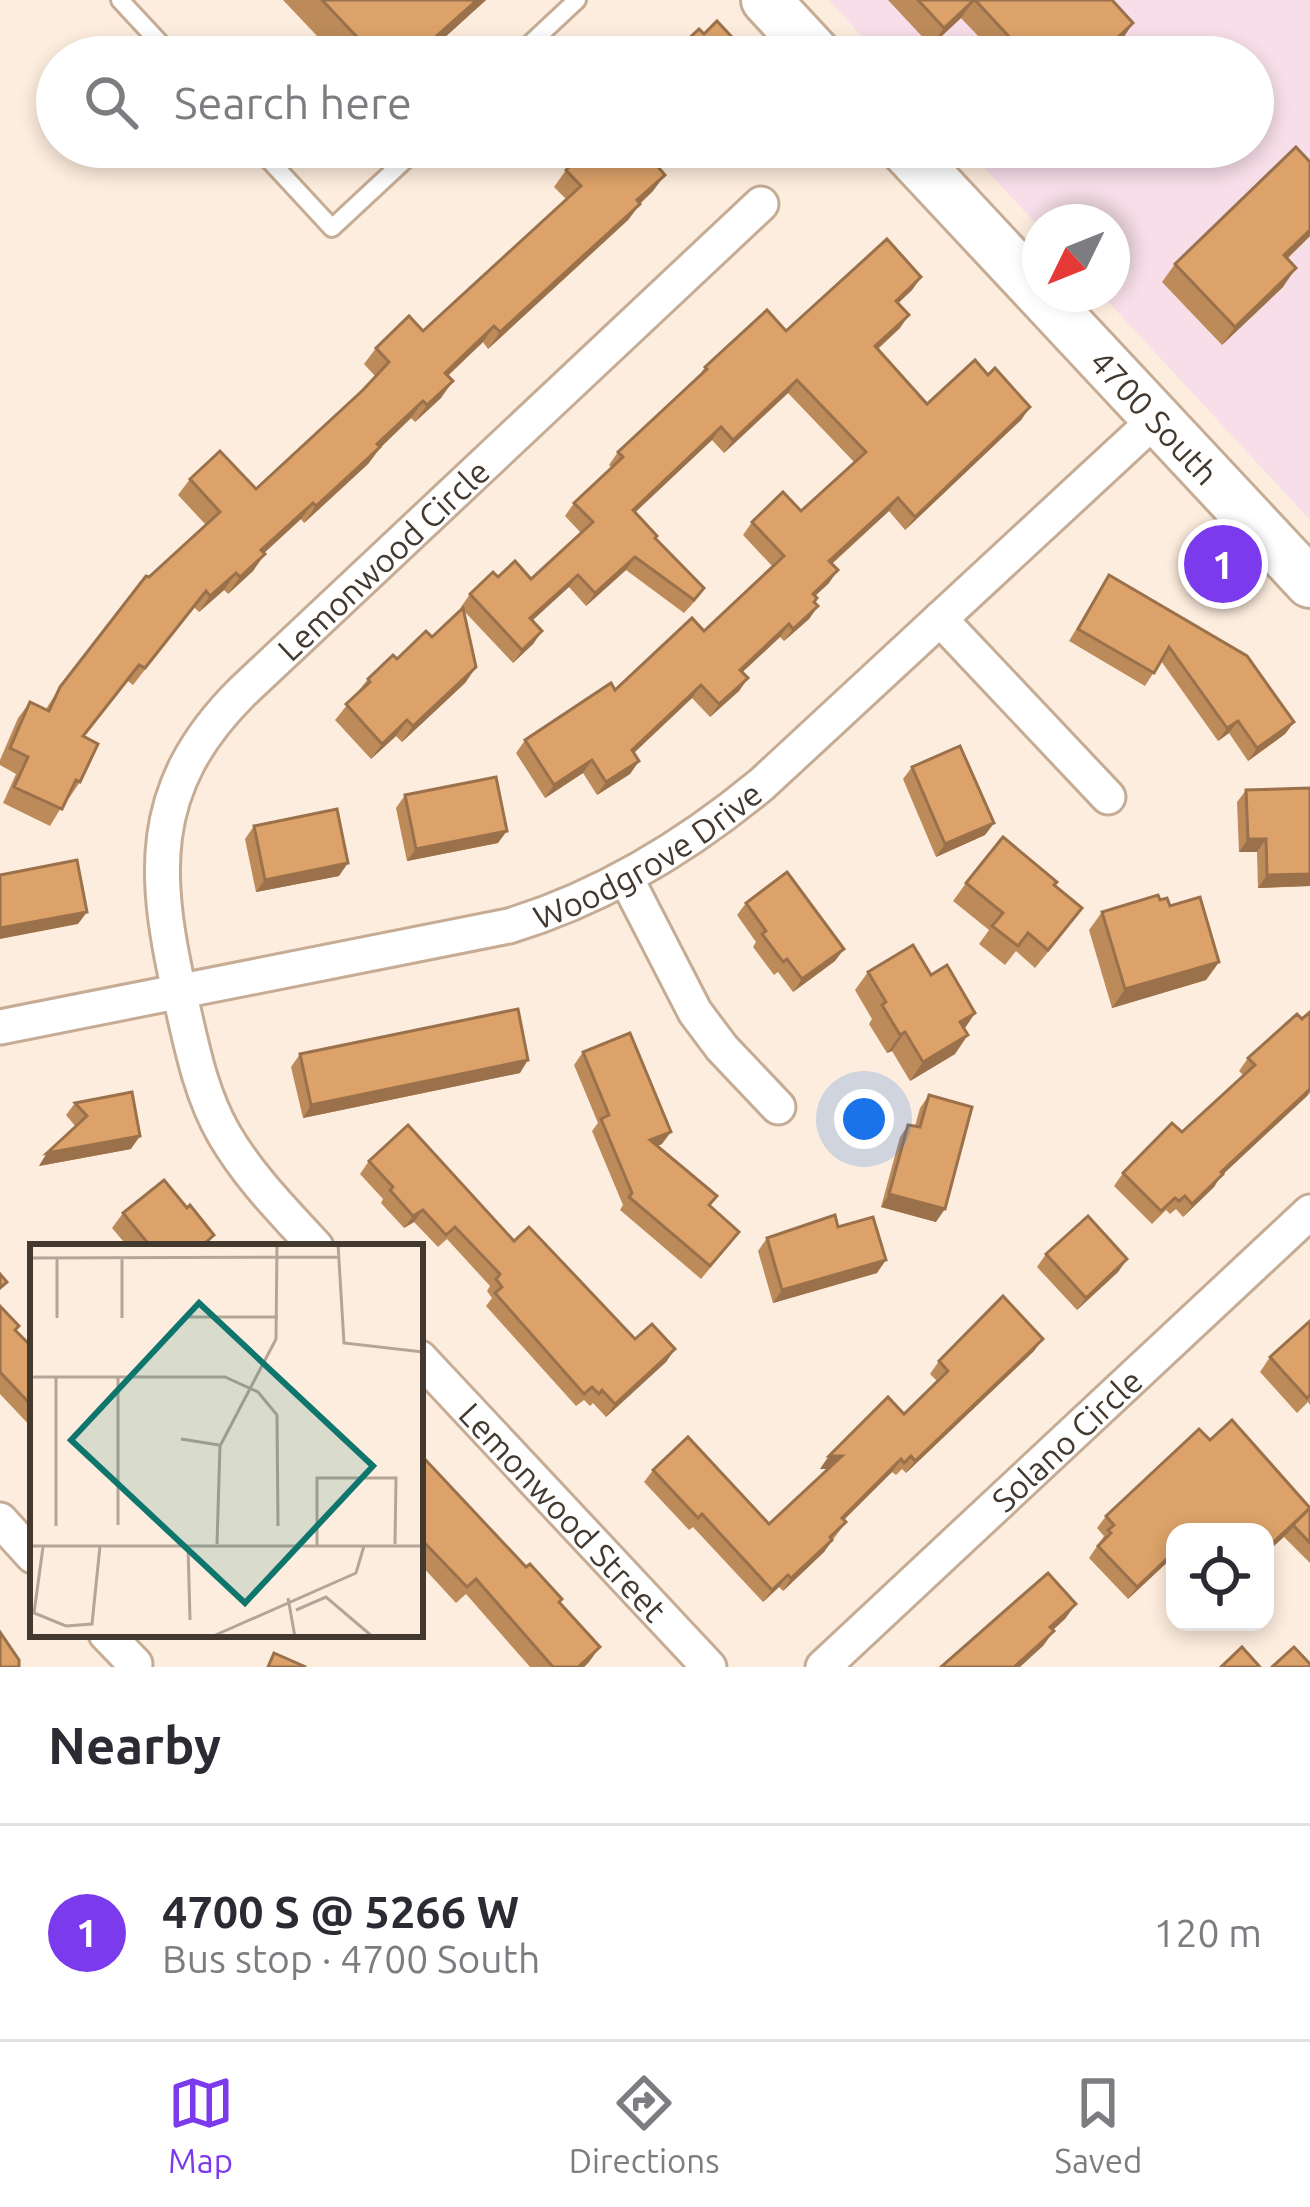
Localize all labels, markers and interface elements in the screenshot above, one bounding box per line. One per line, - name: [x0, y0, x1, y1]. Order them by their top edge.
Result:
- search box: [36, 36, 1274, 168]
- icon: search: [78, 69, 144, 135]
- text: Search here: [174, 77, 412, 128]
- north arrow: [1022, 204, 1130, 312]
- street label: 4700 South: [1083, 342, 1226, 491]
- street label: Lemonwood Circle: [270, 452, 496, 667]
- pin: 1: [1184, 519, 1262, 609]
- street label: Woodgrove Drive: [528, 774, 768, 935]
- your location: [834, 1089, 894, 1149]
- inset map: [30, 1244, 423, 1637]
- street label: Solano Circle: [984, 1361, 1149, 1518]
- street label: Lemonwood Street: [453, 1395, 674, 1628]
- map controls: [1166, 1523, 1274, 1631]
- button: locate: [1166, 1523, 1274, 1631]
- text: Nearby: [48, 1716, 221, 1774]
- text: 4700 S @ 5266 W: [162, 1886, 519, 1937]
- text: 1: [76, 1911, 98, 1954]
- text: 120 m: [1153, 1911, 1262, 1954]
- text: Bus stop · 4700 South: [162, 1937, 540, 1980]
- tab: Map: [168, 2070, 234, 2179]
- tab: Directions: [569, 2070, 719, 2179]
- tab: Saved: [1055, 2070, 1142, 2179]

